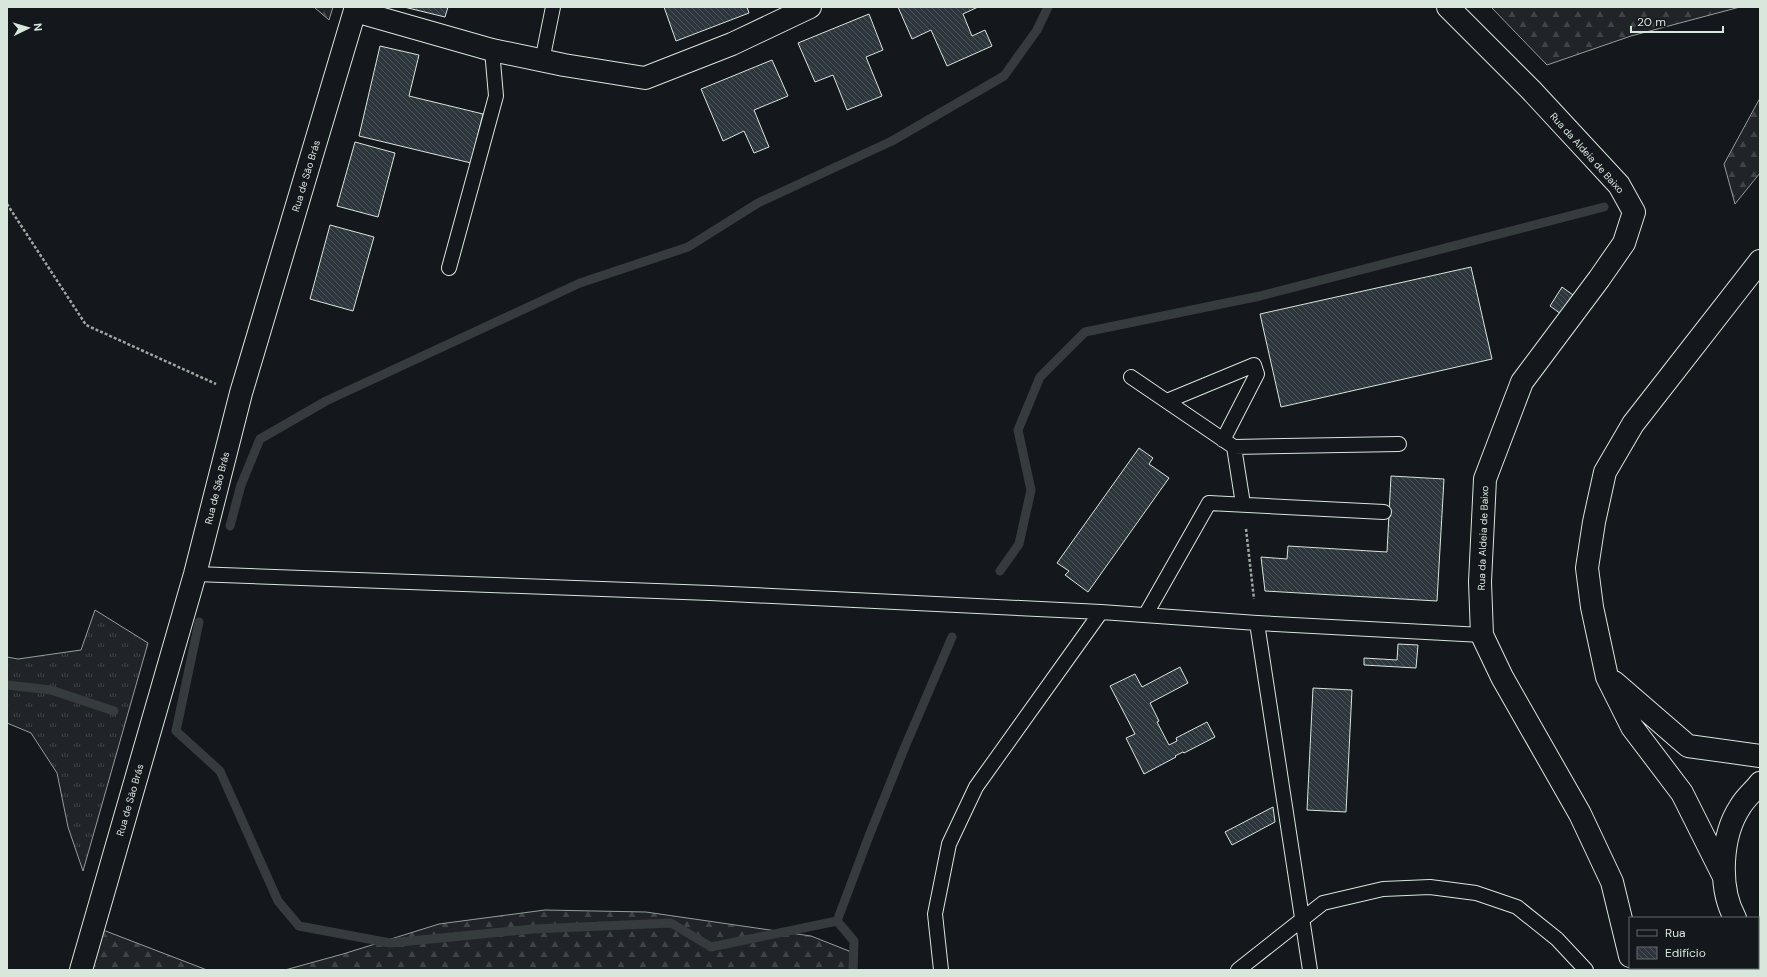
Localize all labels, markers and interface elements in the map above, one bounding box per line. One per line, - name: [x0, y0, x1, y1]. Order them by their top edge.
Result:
- north arrow: [8, 8, 48, 48]
- scale bar: [1631, 8, 1723, 34]
- text: 20 m: [1637, 14, 1666, 30]
- text: N: [31, 23, 45, 32]
- street label: Rua da Aldeia de Baixo: [1547, 110, 1627, 196]
- street label: Rua de São Brás: [289, 139, 323, 213]
- street label: Rua de São Brás: [202, 450, 232, 526]
- street label: Rua da Aldeia de Baixo: [1475, 485, 1491, 591]
- street label: Rua de São Brás: [113, 762, 147, 838]
- legend: [1629, 917, 1759, 969]
- text: Rua: [1665, 925, 1686, 941]
- text: Edifício: [1665, 945, 1706, 961]

